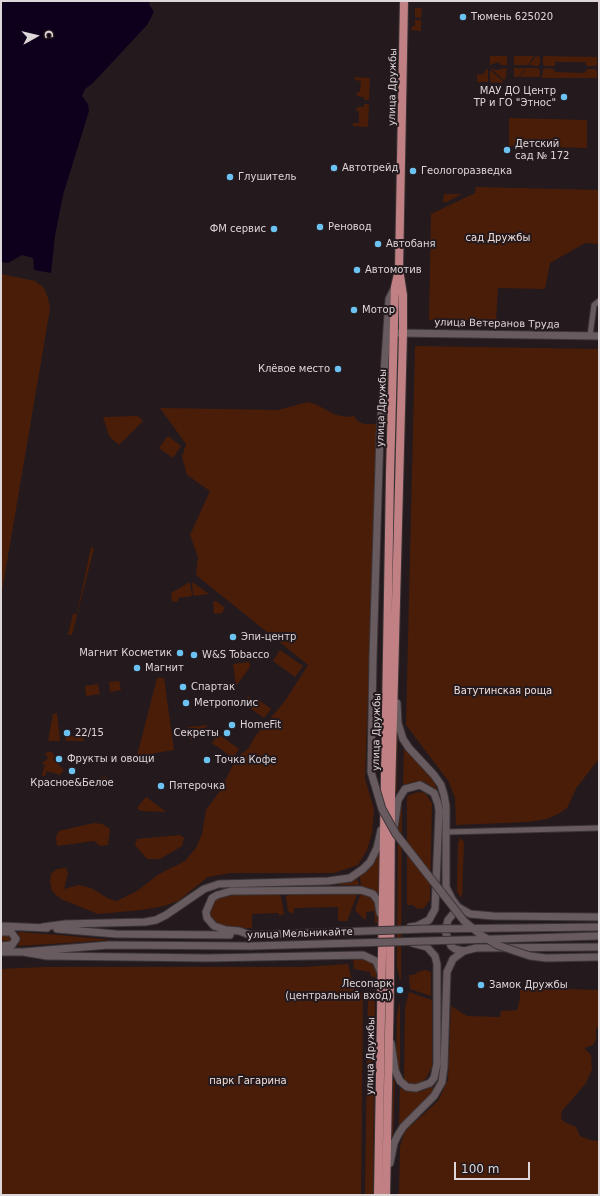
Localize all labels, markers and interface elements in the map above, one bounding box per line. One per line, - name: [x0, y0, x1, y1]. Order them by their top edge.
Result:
- place label: Тюмень 625020: [471, 11, 553, 23]
- marker: Тюмень 625020: [458, 12, 468, 22]
- north arrow: [16, 16, 56, 56]
- text: С: [41, 29, 55, 39]
- street label: улица Дружбы: [386, 48, 400, 126]
- place label: МАУ ДО Центр ТР и ГО "Этнос": [474, 85, 556, 108]
- marker: МАУ ДО Центр ТР и ГО "Этнос": [559, 92, 569, 102]
- place label: Детский сад № 172: [515, 138, 569, 162]
- marker: Детский сад № 172: [502, 145, 512, 155]
- place label: Автотрейд: [342, 162, 398, 174]
- marker: Автотрейд: [329, 163, 339, 173]
- place label: Геологоразведка: [421, 165, 512, 177]
- marker: Геологоразведка: [408, 166, 418, 176]
- place label: Глушитель: [238, 171, 296, 183]
- marker: Глушитель: [225, 172, 235, 182]
- place label: Реновод: [328, 221, 372, 233]
- marker: Реновод: [315, 222, 325, 232]
- place label: ФМ сервис: [210, 223, 266, 235]
- marker: ФМ сервис: [269, 224, 279, 234]
- park label: сад Дружбы: [466, 232, 530, 244]
- place label: Автобаня: [386, 238, 436, 250]
- marker: Автобаня: [373, 239, 383, 249]
- place label: Автомотив: [365, 264, 422, 276]
- marker: Автомотив: [352, 265, 362, 275]
- place label: Мотор: [362, 304, 395, 316]
- marker: Мотор: [349, 305, 359, 315]
- street label: улица Ветеранов Труда: [434, 317, 560, 331]
- place label: Клёвое место: [258, 363, 330, 375]
- marker: Клёвое место: [333, 364, 343, 374]
- street label: улица Дружбы: [375, 369, 389, 447]
- place label: Эпи-центр: [241, 631, 296, 643]
- marker: Эпи-центр: [228, 632, 238, 642]
- place label: Магнит Косметик: [79, 647, 172, 659]
- marker: Магнит Косметик: [175, 648, 185, 658]
- place label: W&S Tobacco: [202, 649, 269, 661]
- marker: W&S Tobacco: [189, 650, 199, 660]
- place label: Магнит: [145, 662, 184, 674]
- marker: Магнит: [132, 663, 142, 673]
- place label: Спартак: [191, 681, 235, 693]
- marker: Спартак: [178, 682, 188, 692]
- park label: Ватутинская роща: [454, 685, 552, 697]
- street label: улица Дружбы: [370, 693, 384, 771]
- place label: Метрополис: [194, 697, 258, 709]
- marker: Метрополис: [181, 698, 191, 708]
- place label: HomeFit: [240, 719, 281, 731]
- marker: HomeFit: [227, 720, 237, 730]
- place label: 22/15: [75, 727, 104, 739]
- place label: Секреты: [174, 727, 219, 739]
- marker: 22/15: [62, 728, 72, 738]
- marker: Секреты: [222, 728, 232, 738]
- place label: Фрукты и овощи: [67, 753, 155, 765]
- marker: Фрукты и овощи: [54, 754, 64, 764]
- place label: Точка Кофе: [215, 754, 276, 766]
- marker: Точка Кофе: [202, 755, 212, 765]
- marker: Красное&Белое: [67, 766, 77, 776]
- place label: Красное&Белое: [30, 777, 114, 789]
- place label: Пятерочка: [169, 780, 225, 792]
- marker: Пятерочка: [156, 781, 166, 791]
- street label: улица Мельникайте: [247, 926, 353, 942]
- place label: Лесопарк (центральный вход): [285, 978, 392, 1002]
- place label: Замок Дружбы: [489, 979, 568, 991]
- marker: Замок Дружбы: [476, 980, 486, 990]
- marker: Лесопарк (центральный вход): [395, 985, 405, 995]
- street label: улица Дружбы: [364, 1017, 378, 1095]
- park label: парк Гагарина: [209, 1075, 287, 1087]
- scale bar: [456, 1154, 532, 1180]
- text: 100 m: [461, 1162, 499, 1176]

